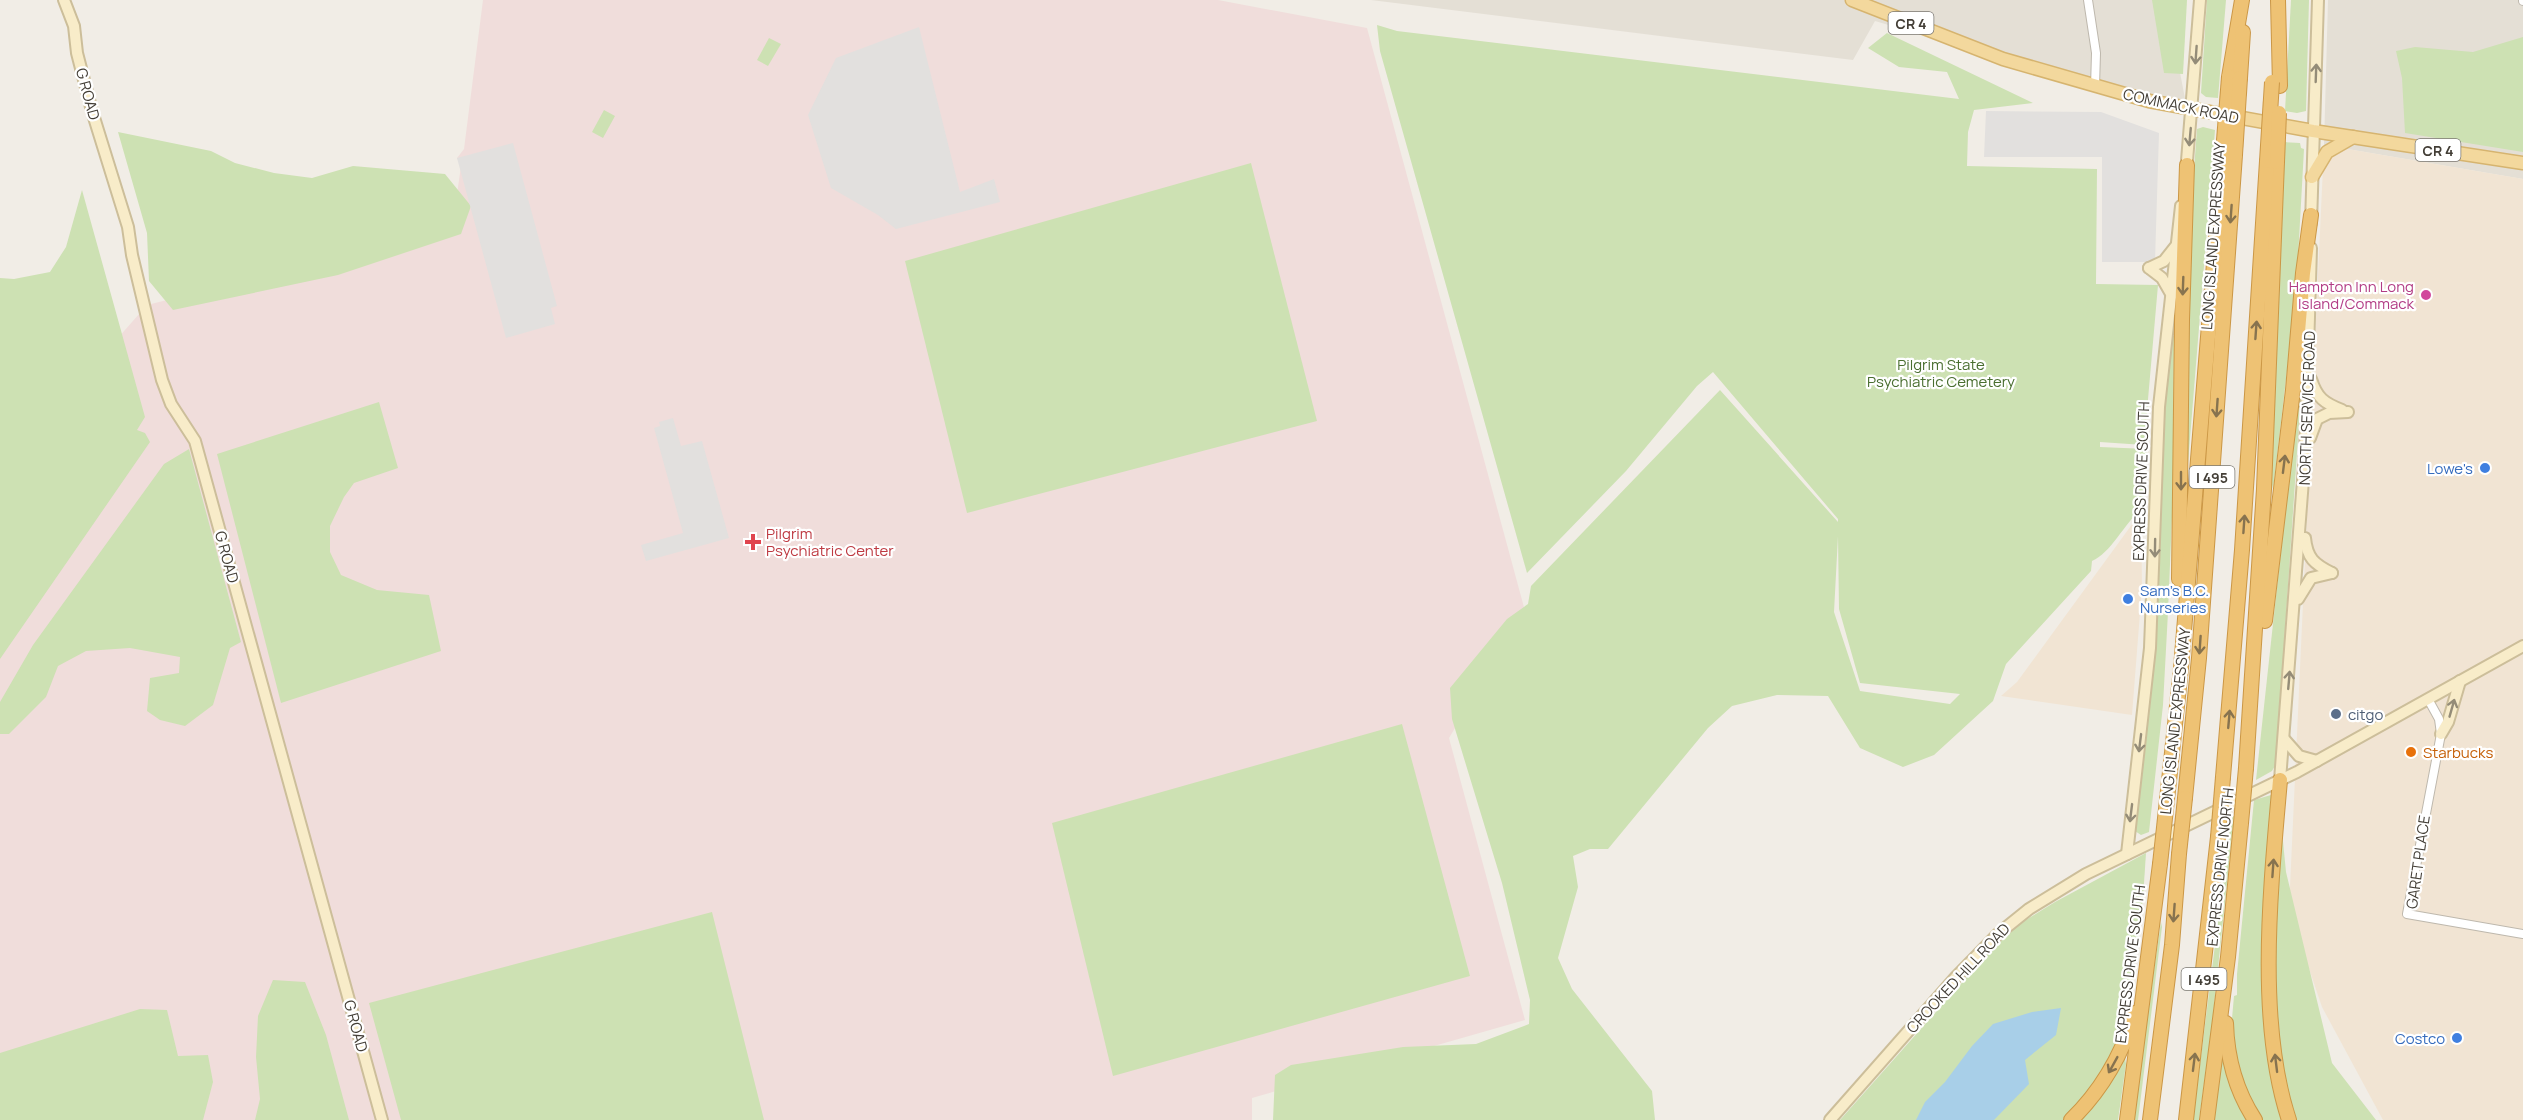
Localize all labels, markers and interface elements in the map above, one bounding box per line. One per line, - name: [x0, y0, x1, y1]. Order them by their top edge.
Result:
- road number: CR 4: [1888, 12, 1934, 34]
- one-way arrow: [2190, 45, 2201, 65]
- one-way arrow: [2310, 63, 2321, 83]
- street label: G ROAD: [71, 66, 105, 122]
- street label: COMMACK ROAD: [2121, 83, 2241, 129]
- one-way arrow: [2184, 127, 2195, 147]
- road number: CR 4: [2416, 139, 2460, 161]
- street label: LONG ISLAND EXPRESSWAY: [2196, 141, 2230, 330]
- one-way arrow: [2225, 203, 2236, 223]
- one-way arrow: [2177, 276, 2189, 296]
- place label: Hampton Inn Long Island/Commack: [2289, 276, 2415, 314]
- marker: Hampton Inn Long Island/Commack: [2419, 288, 2433, 302]
- one-way arrow: [2251, 320, 2262, 340]
- street label: NORTH SERVICE ROAD: [2294, 330, 2320, 486]
- park label: Pilgrim State Psychiatric Cemetery: [1867, 354, 2015, 392]
- one-way arrow: [2211, 398, 2222, 418]
- street label: EXPRESS DRIVE SOUTH: [2128, 401, 2154, 561]
- one-way arrow: [2279, 455, 2290, 474]
- place label: Lowe's: [2427, 458, 2473, 479]
- marker: Lowe's: [2478, 461, 2492, 475]
- road number: I 495: [2190, 466, 2234, 488]
- one-way arrow: [2175, 471, 2187, 491]
- one-way arrow: [2239, 515, 2250, 535]
- place label: Pilgrim Psychiatric Center: [766, 523, 894, 561]
- street label: G ROAD: [210, 529, 244, 585]
- marker: Pilgrim Psychiatric Center: [744, 533, 762, 551]
- one-way arrow: [2149, 538, 2161, 558]
- place label: Sam's B.C. Nurseries: [2140, 580, 2209, 618]
- marker: Sam's B.C. Nurseries: [2121, 592, 2135, 606]
- street label: LONG ISLAND EXPRESSWAY: [2155, 626, 2195, 816]
- one-way arrow: [2194, 634, 2205, 654]
- one-way arrow: [2284, 671, 2295, 690]
- one-way arrow: [2447, 699, 2458, 718]
- place label: citgo: [2348, 704, 2383, 725]
- marker: citgo: [2329, 707, 2343, 721]
- one-way arrow: [2224, 709, 2235, 729]
- one-way arrow: [2134, 732, 2145, 752]
- place label: Starbucks: [2423, 742, 2493, 763]
- marker: Starbucks: [2404, 745, 2418, 759]
- street label: EXPRESS DRIVE NORTH: [2201, 787, 2239, 947]
- one-way arrow: [2126, 802, 2137, 822]
- street label: GARET PLACE: [2401, 814, 2435, 910]
- one-way arrow: [2267, 859, 2278, 879]
- street label: EXPRESS DRIVE SOUTH: [2110, 884, 2150, 1044]
- one-way arrow: [2169, 902, 2180, 922]
- street label: CROOKED HILL ROAD: [1901, 918, 2015, 1038]
- road number: I 495: [2182, 968, 2226, 990]
- street label: G ROAD: [339, 998, 373, 1054]
- place label: Costco: [2395, 1028, 2445, 1049]
- marker: Costco: [2450, 1031, 2464, 1045]
- one-way arrow: [2189, 1053, 2200, 1072]
- one-way arrow: [2271, 1054, 2282, 1073]
- one-way arrow: [2107, 1056, 2118, 1074]

